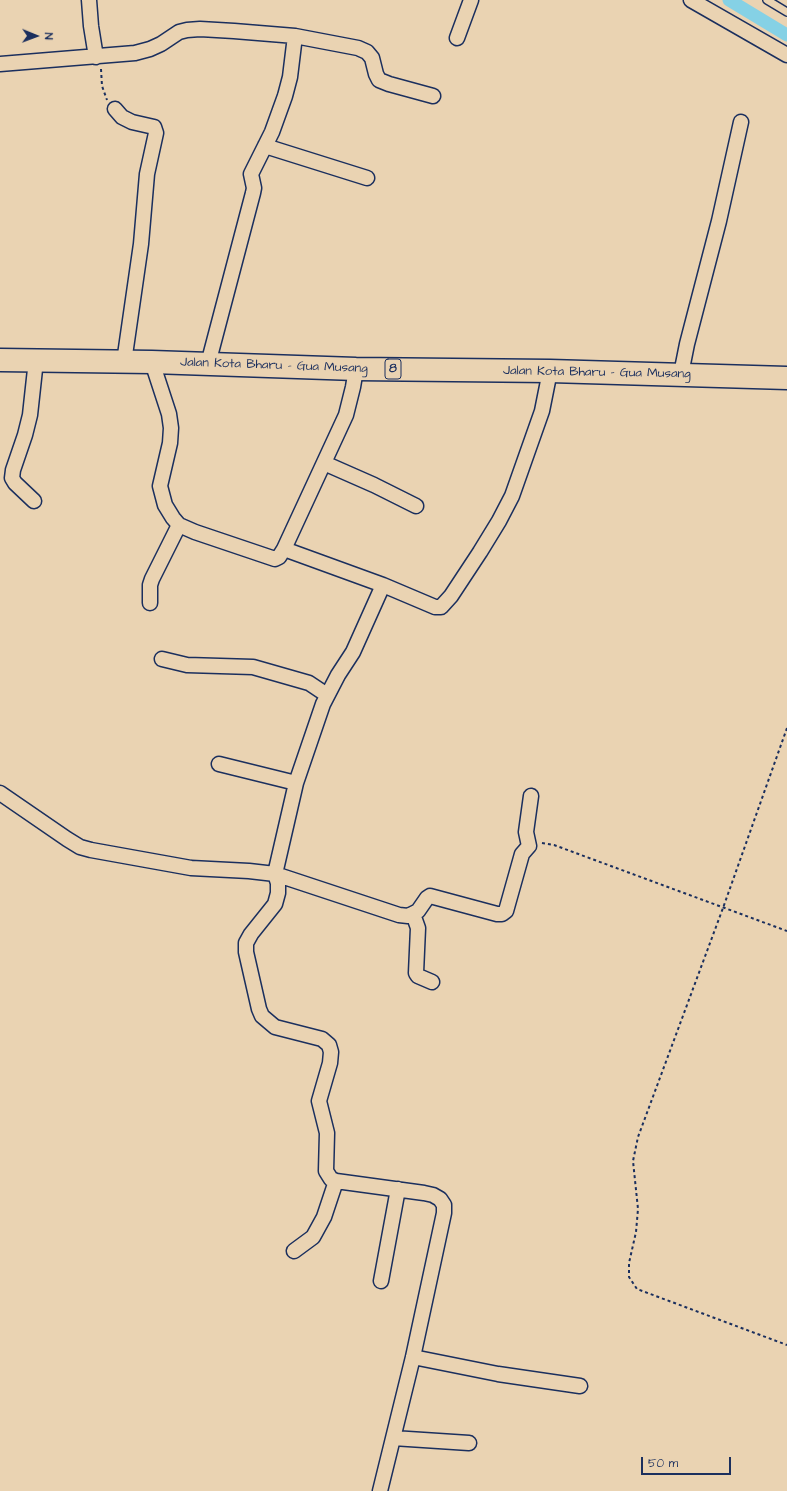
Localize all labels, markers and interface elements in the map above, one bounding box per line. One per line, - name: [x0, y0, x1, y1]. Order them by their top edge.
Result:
- north arrow: [16, 16, 56, 56]
- text: N: [41, 33, 56, 40]
- street label: Jalan Kota Bharu – Gua Musang: [180, 355, 368, 377]
- road number: 8: [385, 359, 401, 379]
- street label: Jalan Kota Bharu – Gua Musang: [503, 364, 691, 382]
- scale bar: [643, 1449, 733, 1475]
- text: 50 m: [648, 1455, 678, 1472]

